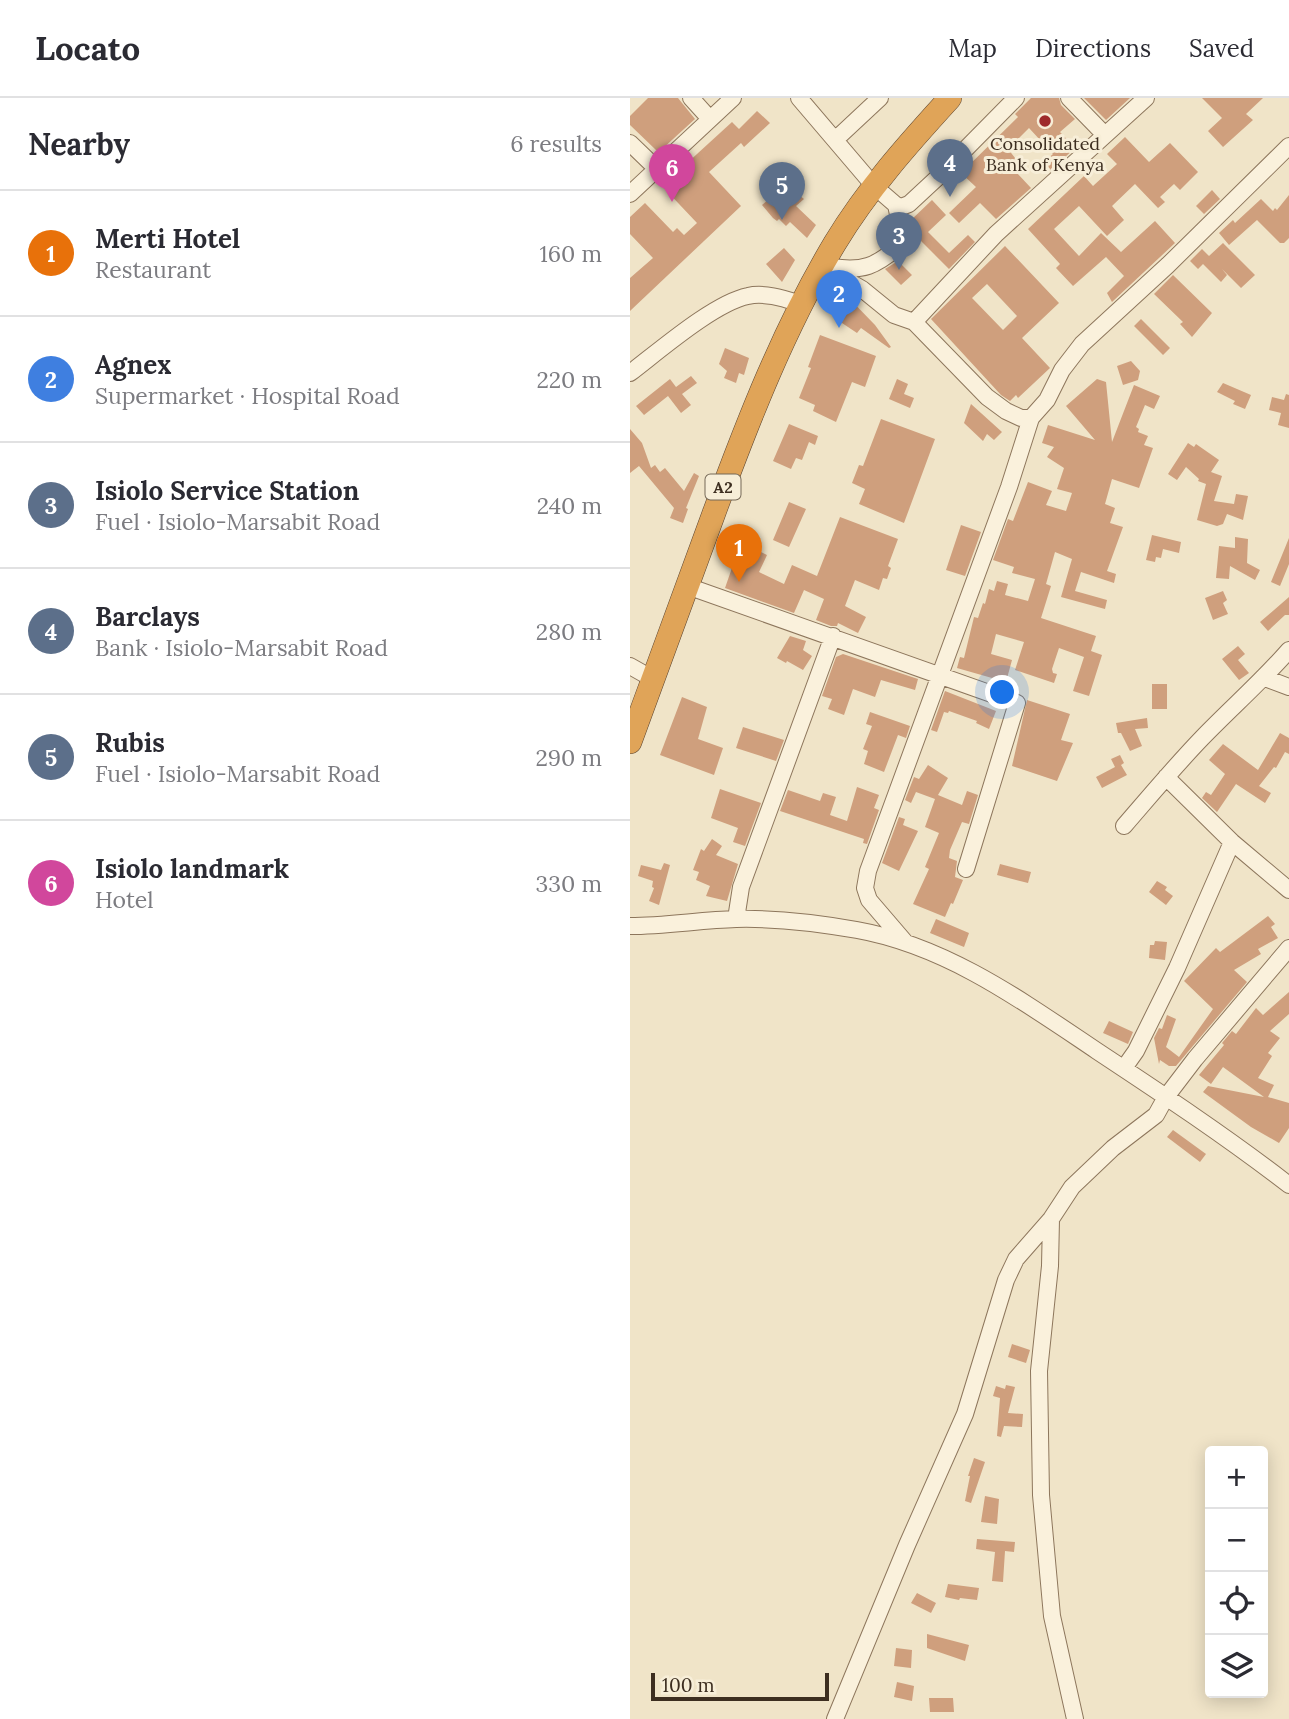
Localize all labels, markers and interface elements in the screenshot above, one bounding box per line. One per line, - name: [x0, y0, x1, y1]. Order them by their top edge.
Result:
- text: Locato: [35, 27, 140, 69]
- text: Map: [948, 33, 997, 64]
- text: Directions: [1035, 33, 1151, 64]
- text: Saved: [1189, 33, 1254, 64]
- marker: Consolidated Bank of Kenya: [1037, 113, 1053, 129]
- text: Nearby: [28, 125, 130, 163]
- text: 6 results: [510, 129, 602, 158]
- place label: Consolidated Bank of Kenya: [986, 132, 1104, 176]
- pin: 4: [927, 139, 973, 197]
- pin: 6: [649, 144, 695, 202]
- pin: 5: [759, 162, 805, 220]
- pin: 3: [876, 212, 922, 270]
- text: Merti Hotel: [95, 222, 240, 255]
- text: 1: [46, 239, 56, 268]
- text: 160 m: [539, 239, 602, 268]
- text: Restaurant: [95, 255, 211, 284]
- pin: 2: [816, 270, 862, 328]
- text: Agnex: [95, 348, 172, 381]
- text: 2: [45, 365, 57, 394]
- text: 220 m: [536, 365, 602, 394]
- text: Supermarket · Hospital Road: [95, 381, 400, 410]
- text: Isiolo Service Station: [95, 474, 359, 507]
- road number: A2: [706, 474, 740, 500]
- text: 3: [45, 491, 57, 520]
- text: 240 m: [537, 491, 602, 520]
- text: Fuel · Isiolo-Marsabit Road: [95, 507, 380, 536]
- pin: 1: [716, 524, 762, 582]
- text: Barclays: [95, 600, 200, 633]
- text: 4: [45, 617, 57, 646]
- text: 280 m: [536, 617, 602, 646]
- text: Bank · Isiolo-Marsabit Road: [95, 633, 388, 662]
- your location: [985, 675, 1019, 709]
- text: Rubis: [95, 726, 165, 759]
- text: 5: [45, 743, 57, 772]
- text: 290 m: [535, 743, 602, 772]
- text: Fuel · Isiolo-Marsabit Road: [95, 759, 380, 788]
- text: Isiolo landmark: [95, 852, 289, 885]
- text: 6: [44, 869, 58, 898]
- text: 330 m: [535, 869, 602, 898]
- text: Hotel: [95, 885, 154, 914]
- map controls: [1205, 1446, 1268, 1698]
- button: +: [1205, 1446, 1268, 1509]
- button: −: [1205, 1509, 1268, 1572]
- button: locate: [1205, 1572, 1268, 1635]
- button: layers: [1205, 1635, 1268, 1698]
- scale bar: [651, 1670, 830, 1702]
- text: 100 m: [662, 1673, 715, 1697]

